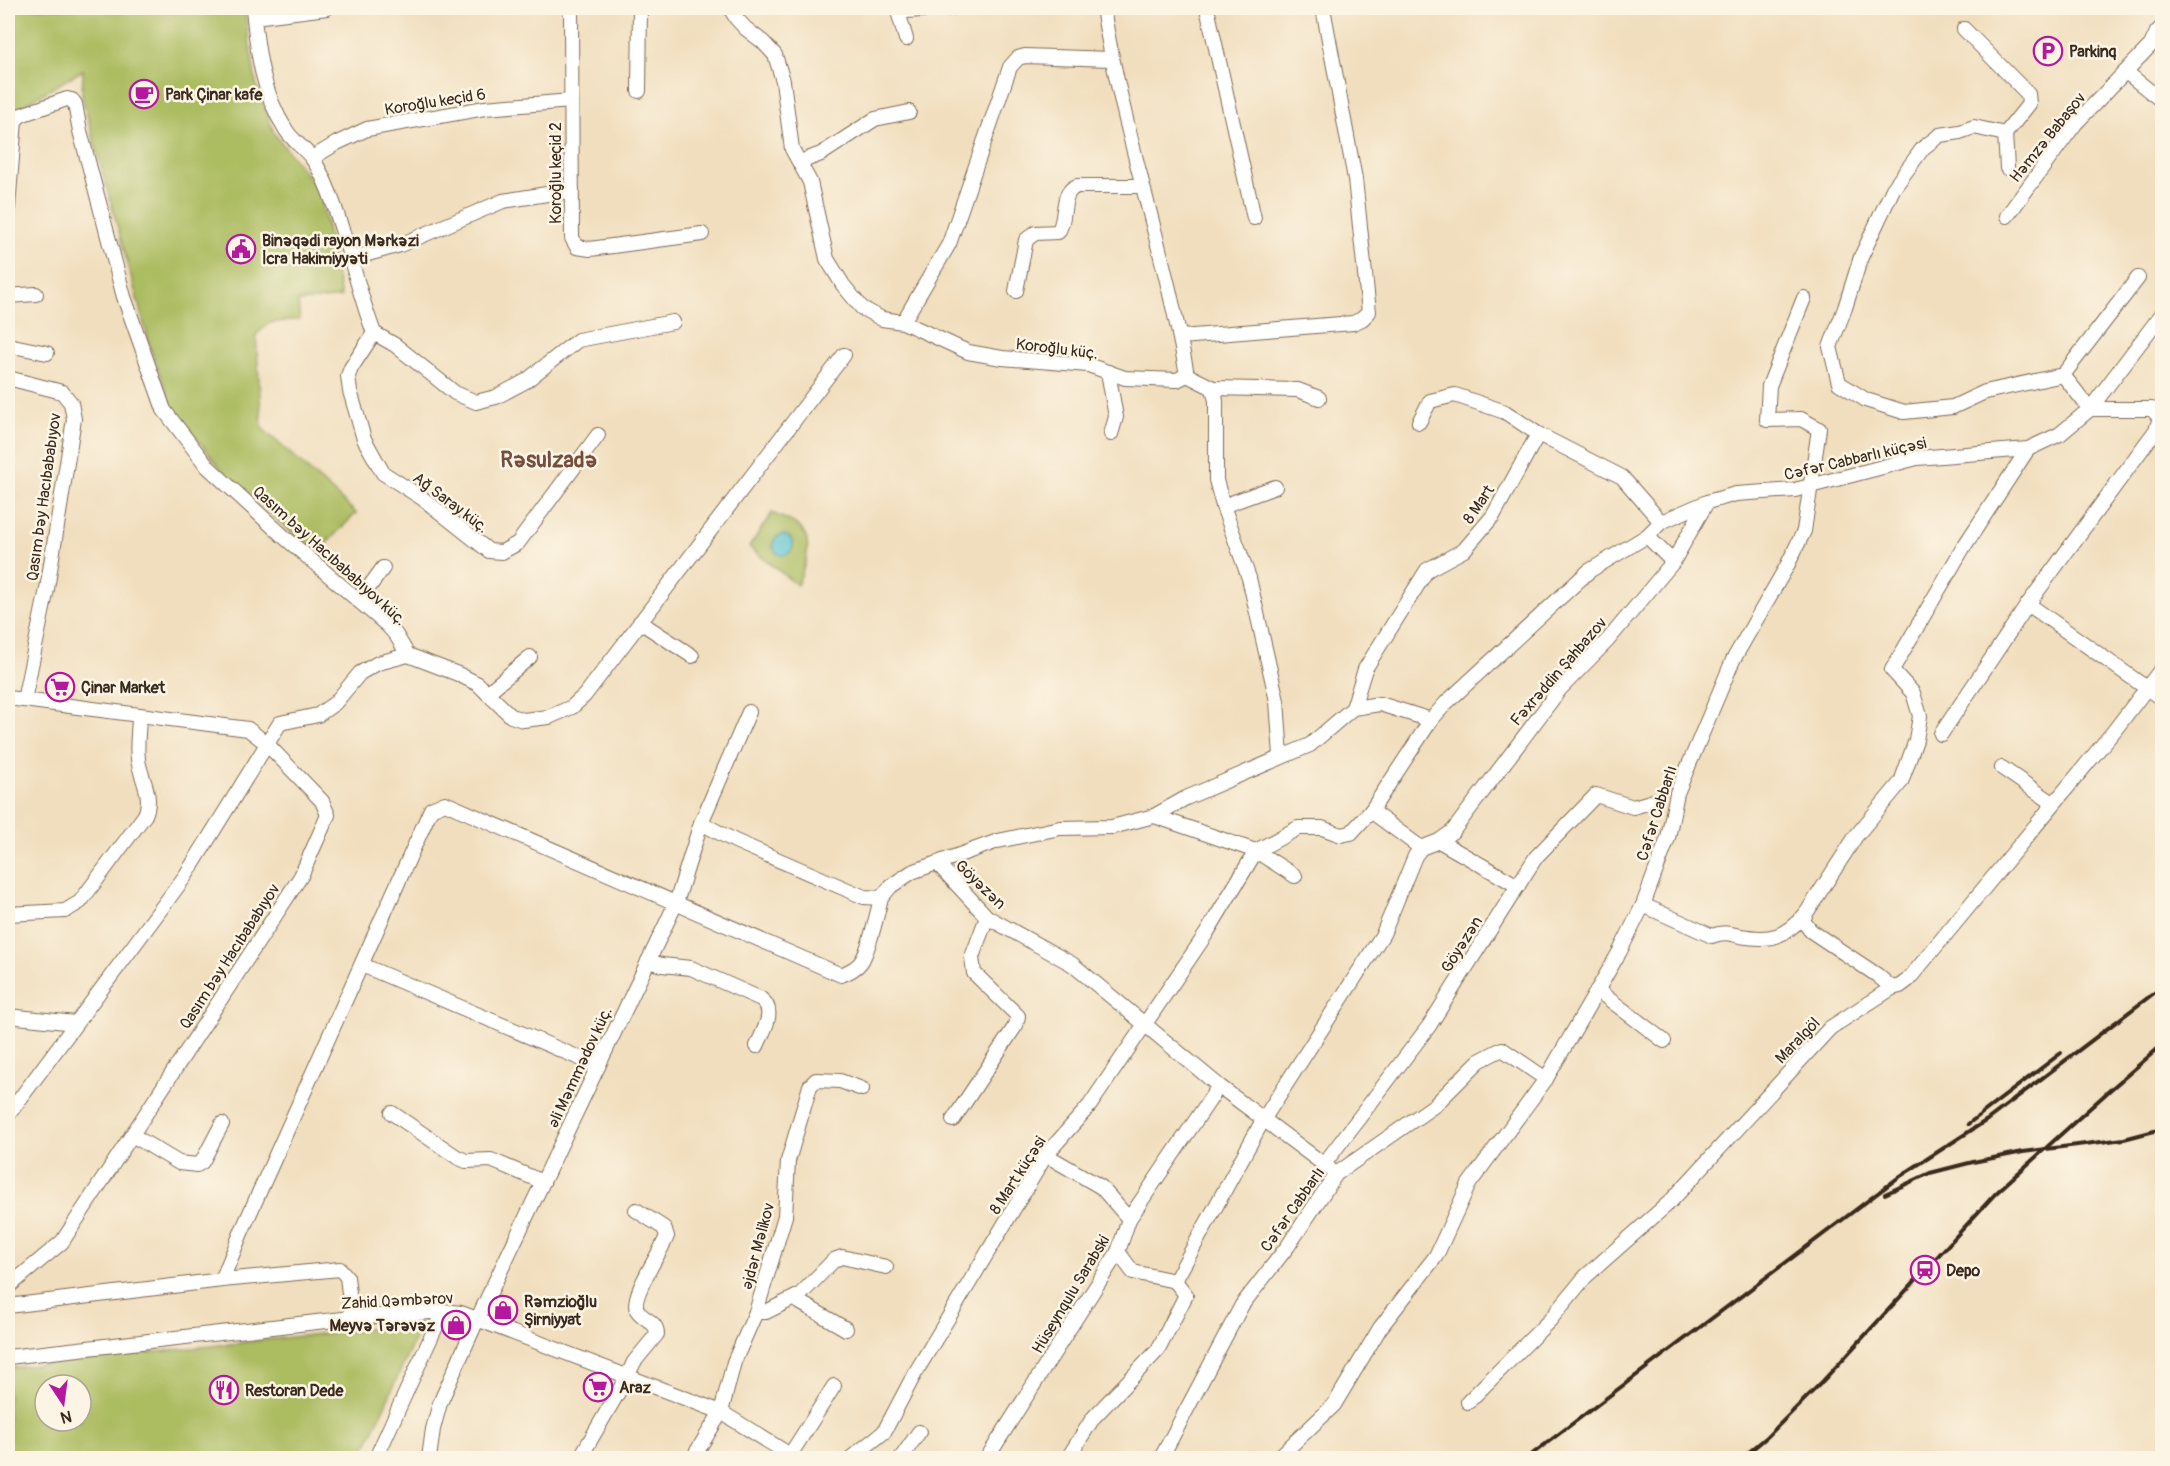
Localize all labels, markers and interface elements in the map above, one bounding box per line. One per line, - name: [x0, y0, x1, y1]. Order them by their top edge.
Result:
- parking icon: Parkinq: [2032, 35, 2064, 67]
- place label: Parkinq: [2069, 42, 2117, 62]
- cafe icon: Park Çinar kafe: [128, 78, 160, 110]
- street label: Koroğlu keçid 6: [383, 84, 487, 120]
- place label: Park Çinar kafe: [165, 85, 264, 105]
- street label: Həmzə Babaşov: [2005, 89, 2090, 187]
- street label: Koroğlu keçid 2: [546, 122, 566, 224]
- place label: Binəqədi rayon Mərkəzi İcra Hakimiyyəti: [262, 231, 419, 269]
- public building icon: Binəqədi rayon Mərkəzi İcra Hakimiyyəti: [225, 233, 257, 265]
- street label: Koroğlu küç.: [1015, 334, 1099, 364]
- street label: Qasım bəy Hacıbababıyov: [22, 412, 66, 582]
- street label: Cəfər Cabbarlı küçəsi: [1782, 433, 1928, 485]
- district label: Rəsulzadə: [500, 446, 598, 474]
- street label: Ağ Saray küç.: [409, 468, 492, 538]
- street label: Qasım bəy Hacıbababıyov küç.: [248, 481, 410, 630]
- street label: 8 Mart: [1459, 481, 1499, 528]
- street label: Fəxrəddin Şahbazov: [1506, 613, 1611, 730]
- supermarket icon: Çinar Market: [44, 671, 76, 703]
- place label: Çinar Market: [81, 678, 166, 698]
- street label: Cəfər Cabbarlı: [1632, 763, 1682, 863]
- street label: Göyəzən: [951, 856, 1010, 914]
- street label: Qasım bəy Hacıbababıyov: [175, 880, 284, 1033]
- street label: Göyəzən: [1437, 913, 1487, 976]
- street label: Əli Məmmədov küç.: [543, 1004, 617, 1131]
- street label: Maralgöl: [1771, 1013, 1825, 1068]
- street label: 8 Mart küçəsi: [985, 1133, 1051, 1218]
- street label: Cəfər Cabbarlı: [1256, 1163, 1329, 1256]
- street label: Əjdər Məlikov: [737, 1201, 779, 1292]
- street label: Hüseynqulu Sarabski: [1028, 1232, 1114, 1357]
- station icon: Depo: [1909, 1254, 1941, 1286]
- place label: Depo: [1946, 1261, 1980, 1281]
- street label: Zahid Qəmbərov: [340, 1288, 454, 1314]
- place label: Rəmzioğlu Şirniyyat: [524, 1292, 597, 1330]
- shop icon: Rəmzioğlu Şirniyyat: [487, 1294, 519, 1326]
- shop icon: Meyvə Tərəvəz: [440, 1309, 472, 1341]
- place label: Meyvə Tərəvəz: [330, 1316, 436, 1336]
- supermarket icon: Araz: [582, 1371, 614, 1403]
- north arrow: [33, 1373, 93, 1433]
- restaurant icon: Restoran Dede: [208, 1374, 240, 1406]
- place label: Araz: [619, 1378, 652, 1398]
- place label: Restoran Dede: [245, 1381, 344, 1401]
- text: N: [58, 1406, 74, 1428]

